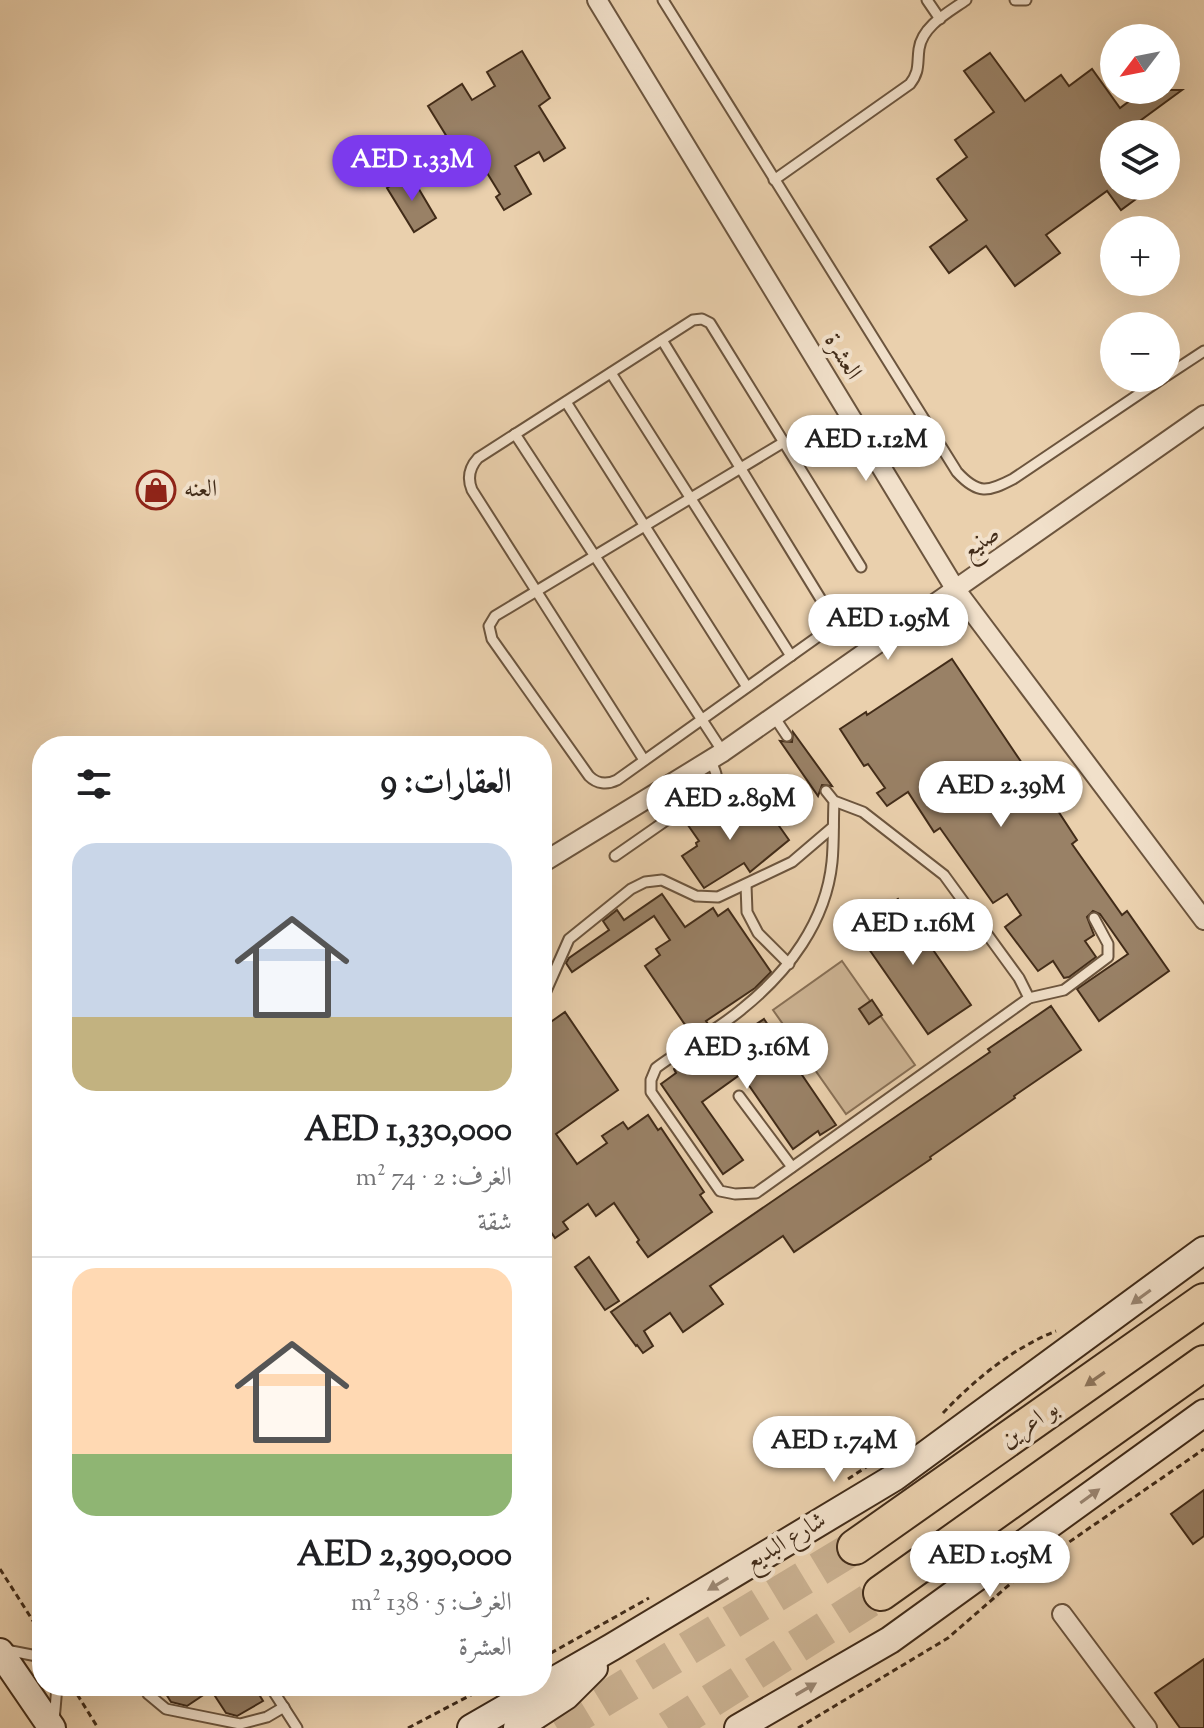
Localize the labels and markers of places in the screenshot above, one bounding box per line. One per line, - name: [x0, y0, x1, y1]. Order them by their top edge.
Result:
- pin: AED 1.33M: [320, 135, 504, 203]
- pin: AED 1.12M: [774, 415, 958, 483]
- shop icon: العنه: [135, 469, 177, 511]
- place label: العنه: [184, 473, 217, 507]
- pin: AED 1.95M: [796, 594, 980, 662]
- pin: AED 2.39M: [909, 761, 1093, 829]
- pin: AED 2.89M: [638, 774, 822, 842]
- pin: AED 1.16M: [821, 899, 1005, 967]
- pin: AED 3.16M: [655, 1023, 839, 1091]
- pin: AED 1.74M: [742, 1416, 926, 1484]
- pin: AED 1.05M: [898, 1531, 1082, 1599]

